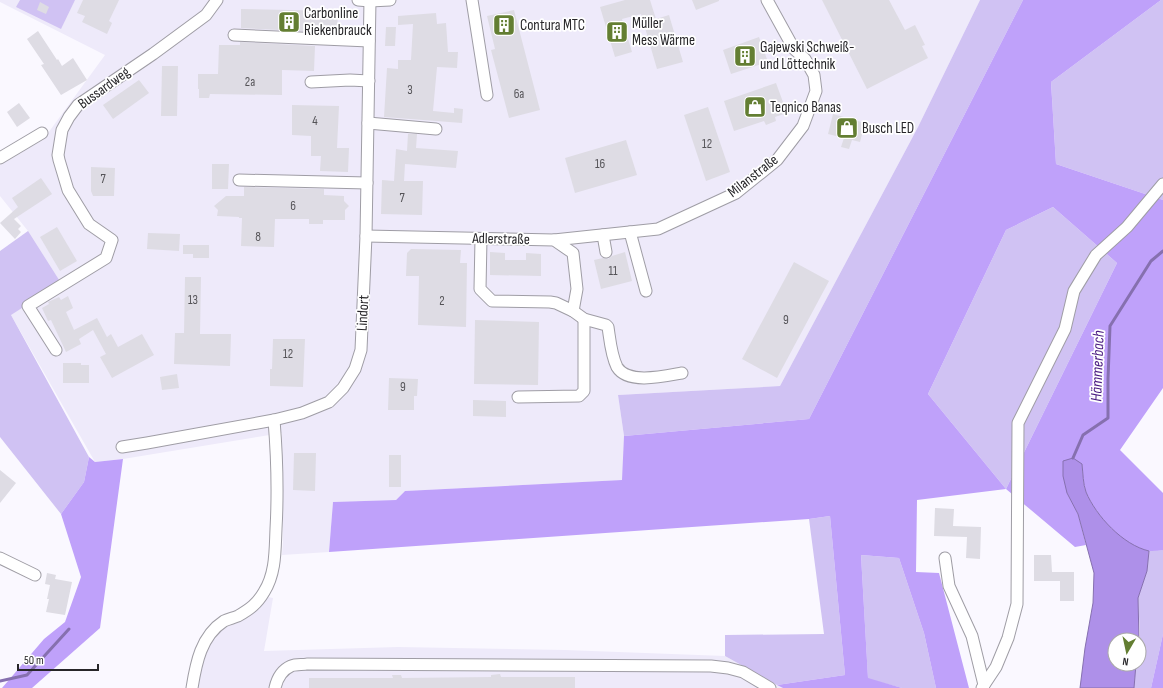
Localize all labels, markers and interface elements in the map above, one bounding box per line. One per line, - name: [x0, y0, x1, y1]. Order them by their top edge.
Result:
- place label: Carbonline Riekenbrauck: [304, 4, 372, 40]
- building icon: Carbonline Riekenbrauck: [276, 9, 302, 35]
- building icon: Contura MTC: [491, 12, 517, 38]
- place label: Müller Mess Wärme: [632, 14, 695, 50]
- place label: Contura MTC: [520, 16, 585, 35]
- building icon: Müller Mess Wärme: [604, 19, 630, 45]
- place label: Gajewski Schweiß- und Löttechnik: [760, 38, 854, 74]
- building icon: Gajewski Schweiß- und Löttechnik: [732, 43, 758, 69]
- street label: Bussardweg: [74, 63, 134, 113]
- house number: 2a: [245, 74, 255, 90]
- house number: 3: [407, 82, 413, 98]
- house number: 6a: [514, 86, 524, 102]
- shop icon: Teqnico Banas: [742, 94, 768, 120]
- place label: Teqnico Banas: [770, 98, 841, 117]
- house number: 4: [312, 113, 318, 129]
- shop icon: Busch LED: [834, 115, 860, 141]
- place label: Busch LED: [862, 119, 914, 138]
- house number: 12: [702, 136, 712, 152]
- street label: Milanstraße: [724, 150, 782, 202]
- house number: 16: [595, 156, 605, 172]
- house number: 7: [100, 171, 106, 187]
- house number: 7: [399, 190, 405, 206]
- house number: 6: [290, 198, 296, 214]
- house number: 8: [255, 229, 261, 245]
- street label: Adlerstraße: [471, 229, 530, 249]
- house number: 11: [608, 263, 618, 279]
- house number: 13: [188, 292, 198, 308]
- house number: 2: [439, 293, 445, 309]
- street label: Lindort: [353, 294, 373, 332]
- house number: 9: [783, 312, 789, 328]
- water label: Hämmerbach: [1087, 330, 1109, 402]
- house number: 12: [283, 346, 293, 362]
- house number: 9: [400, 379, 406, 395]
- north arrow: [1107, 632, 1147, 672]
- scale bar: [18, 646, 98, 672]
- text: 50 m: [24, 653, 44, 668]
- text: N: [1121, 654, 1129, 668]

